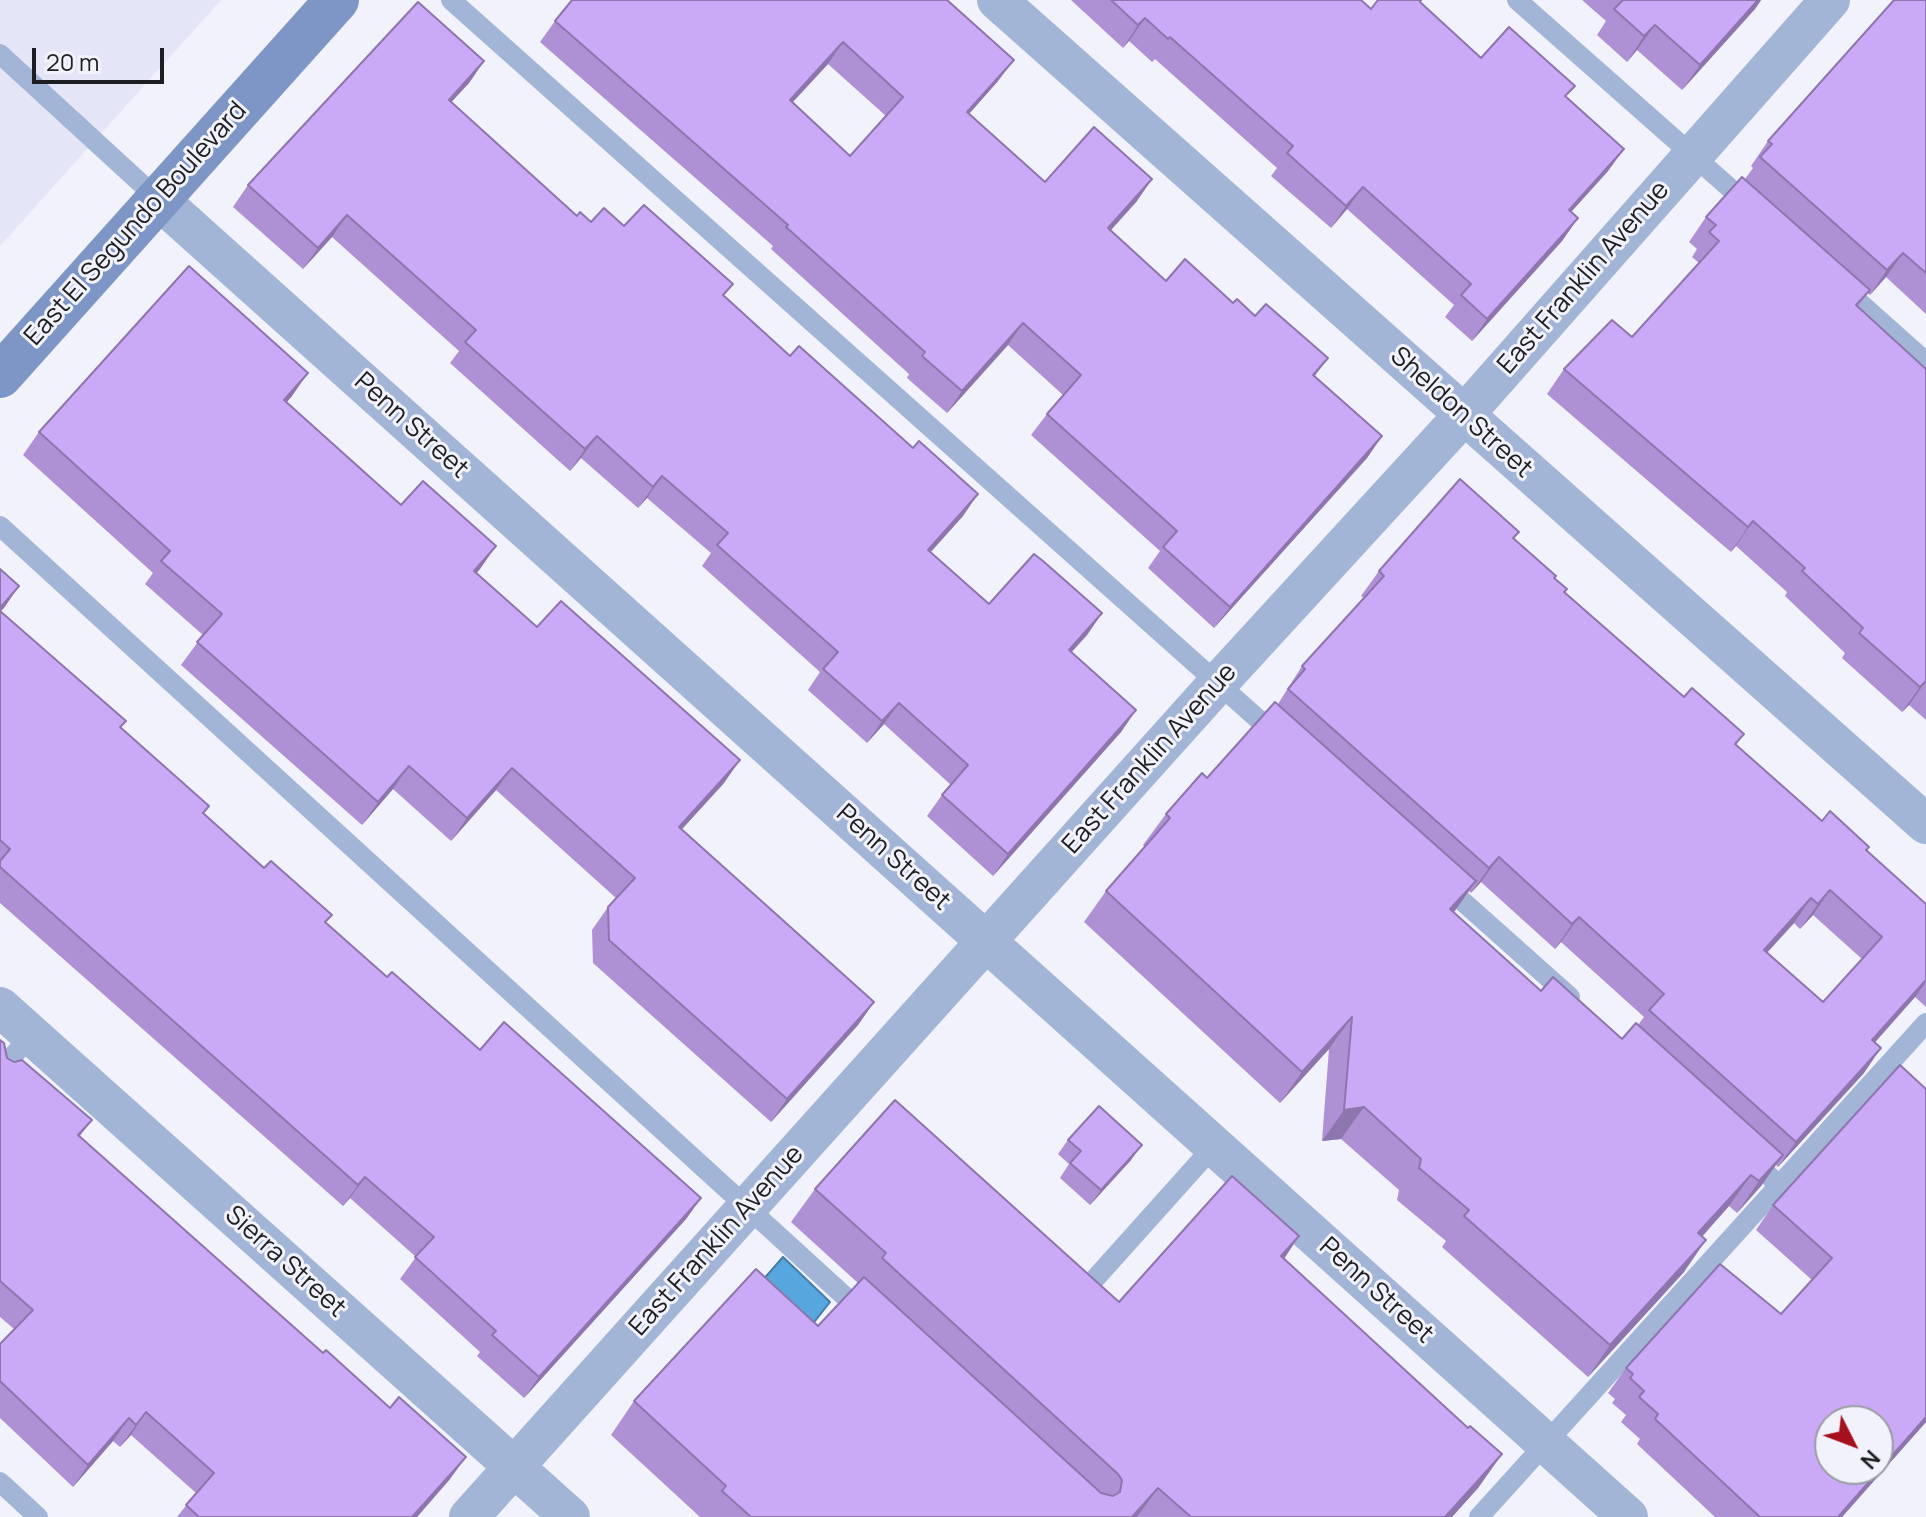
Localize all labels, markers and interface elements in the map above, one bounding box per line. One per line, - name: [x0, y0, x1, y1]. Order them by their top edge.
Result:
- scale bar: [36, 32, 168, 82]
- text: 20 m: [46, 45, 99, 78]
- street label: East El Segundo Boulevard: [18, 96, 254, 352]
- street label: East Franklin Avenue: [1492, 175, 1676, 381]
- street label: Sheldon Street: [1383, 341, 1539, 485]
- street label: Penn Street: [347, 367, 475, 485]
- street label: East Franklin Avenue: [1056, 658, 1244, 860]
- street label: Penn Street: [829, 799, 957, 917]
- street label: East Franklin Avenue: [623, 1140, 811, 1342]
- street label: Sierra Street: [218, 1200, 352, 1324]
- street label: Penn Street: [1312, 1232, 1440, 1350]
- north arrow: [1814, 1405, 1894, 1485]
- text: N: [1854, 1444, 1887, 1476]

